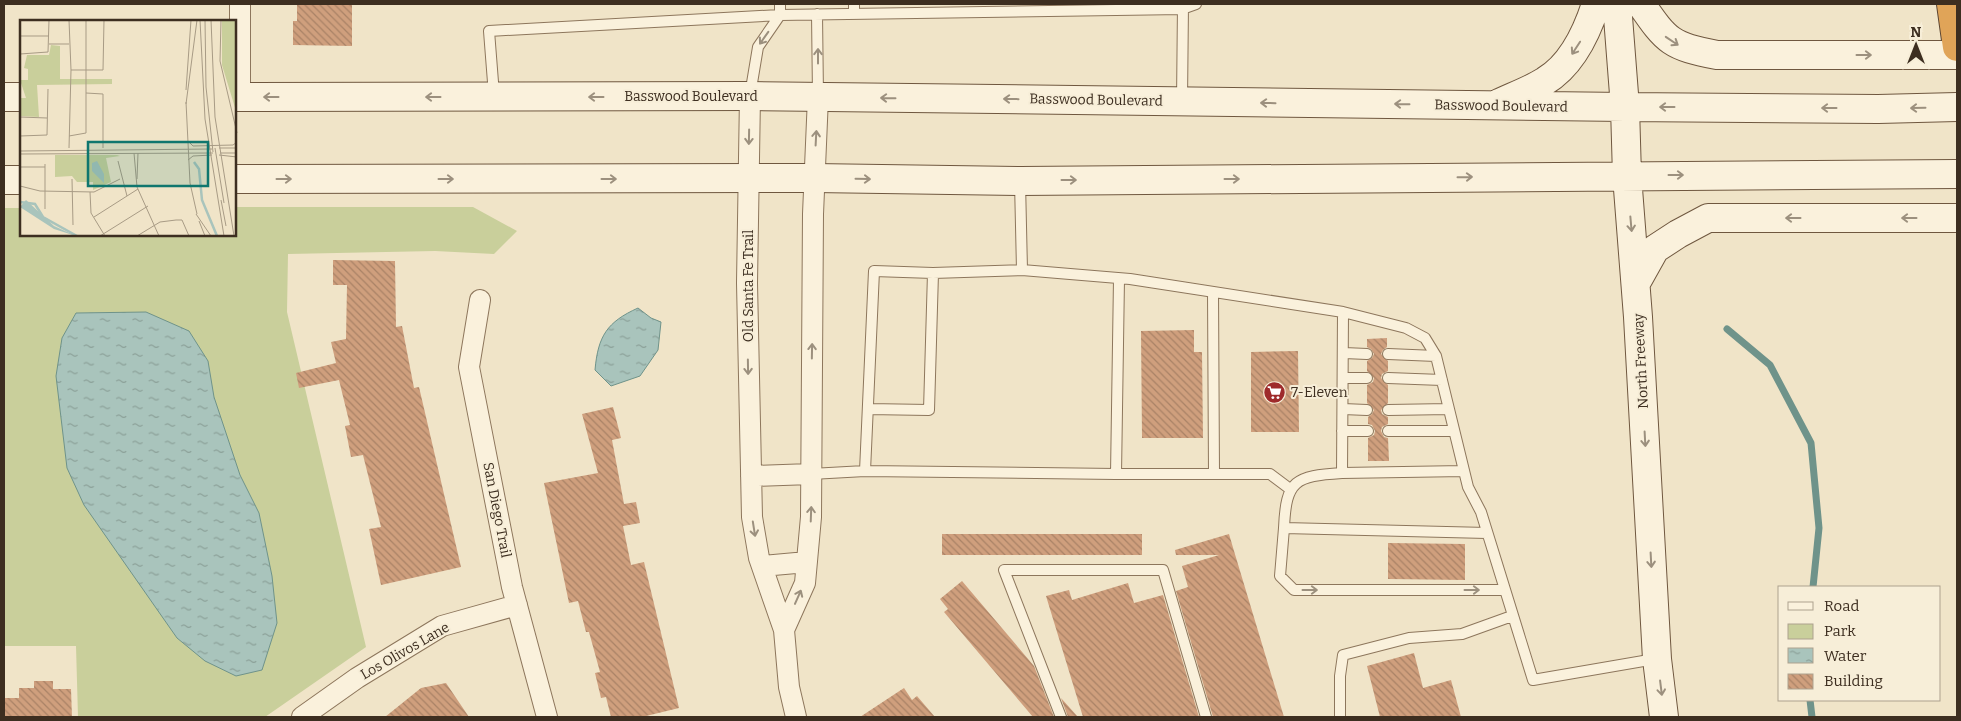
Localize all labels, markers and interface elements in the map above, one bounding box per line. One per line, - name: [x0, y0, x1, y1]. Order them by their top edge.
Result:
- inset map: [20, 20, 236, 236]
- north arrow: [1891, 20, 1941, 70]
- text: N: [1911, 24, 1922, 41]
- one-way arrow: [759, 31, 769, 45]
- one-way arrow: [1665, 36, 1679, 46]
- one-way arrow: [1571, 40, 1581, 54]
- one-way arrow: [813, 48, 823, 64]
- one-way arrow: [1856, 50, 1872, 60]
- street label: Basswood Boulevard: [624, 88, 758, 105]
- street label: Basswood Boulevard: [1029, 90, 1163, 110]
- one-way arrow: [263, 92, 280, 102]
- one-way arrow: [426, 92, 442, 102]
- one-way arrow: [588, 92, 604, 101]
- one-way arrow: [880, 93, 896, 103]
- one-way arrow: [1003, 94, 1020, 104]
- street label: Basswood Boulevard: [1434, 96, 1568, 116]
- one-way arrow: [1261, 98, 1277, 108]
- one-way arrow: [1394, 100, 1410, 109]
- one-way arrow: [1659, 102, 1675, 112]
- one-way arrow: [1821, 103, 1838, 113]
- one-way arrow: [1910, 103, 1926, 112]
- one-way arrow: [744, 128, 754, 145]
- one-way arrow: [811, 130, 820, 146]
- one-way arrow: [1667, 171, 1683, 180]
- one-way arrow: [1456, 172, 1473, 182]
- one-way arrow: [275, 174, 291, 184]
- one-way arrow: [438, 174, 454, 184]
- one-way arrow: [600, 174, 616, 184]
- one-way arrow: [854, 174, 870, 184]
- one-way arrow: [1223, 174, 1239, 184]
- one-way arrow: [1060, 175, 1077, 185]
- one-way arrow: [1785, 213, 1802, 223]
- one-way arrow: [1901, 213, 1917, 223]
- one-way arrow: [1626, 216, 1636, 232]
- street label: Old Santa Fe Trail: [740, 230, 757, 342]
- street label: North Freeway: [1630, 312, 1652, 409]
- one-way arrow: [807, 343, 817, 360]
- one-way arrow: [744, 359, 753, 375]
- supermarket icon: 7-Eleven: [1263, 380, 1287, 404]
- place label: 7-Eleven: [1291, 384, 1348, 401]
- one-way arrow: [1640, 430, 1649, 446]
- street label: San Diego Trail: [479, 461, 515, 559]
- one-way arrow: [806, 506, 815, 522]
- one-way arrow: [750, 521, 760, 537]
- one-way arrow: [1647, 552, 1656, 568]
- one-way arrow: [1301, 585, 1317, 595]
- one-way arrow: [1464, 585, 1480, 595]
- legend: [1778, 586, 1941, 701]
- one-way arrow: [794, 590, 804, 605]
- text: Road: [1824, 597, 1859, 615]
- street label: Los Olivos Lane: [358, 619, 452, 683]
- text: Park: [1824, 622, 1856, 640]
- text: Water: [1824, 647, 1867, 665]
- text: Building: [1824, 672, 1883, 690]
- one-way arrow: [1656, 680, 1666, 696]

